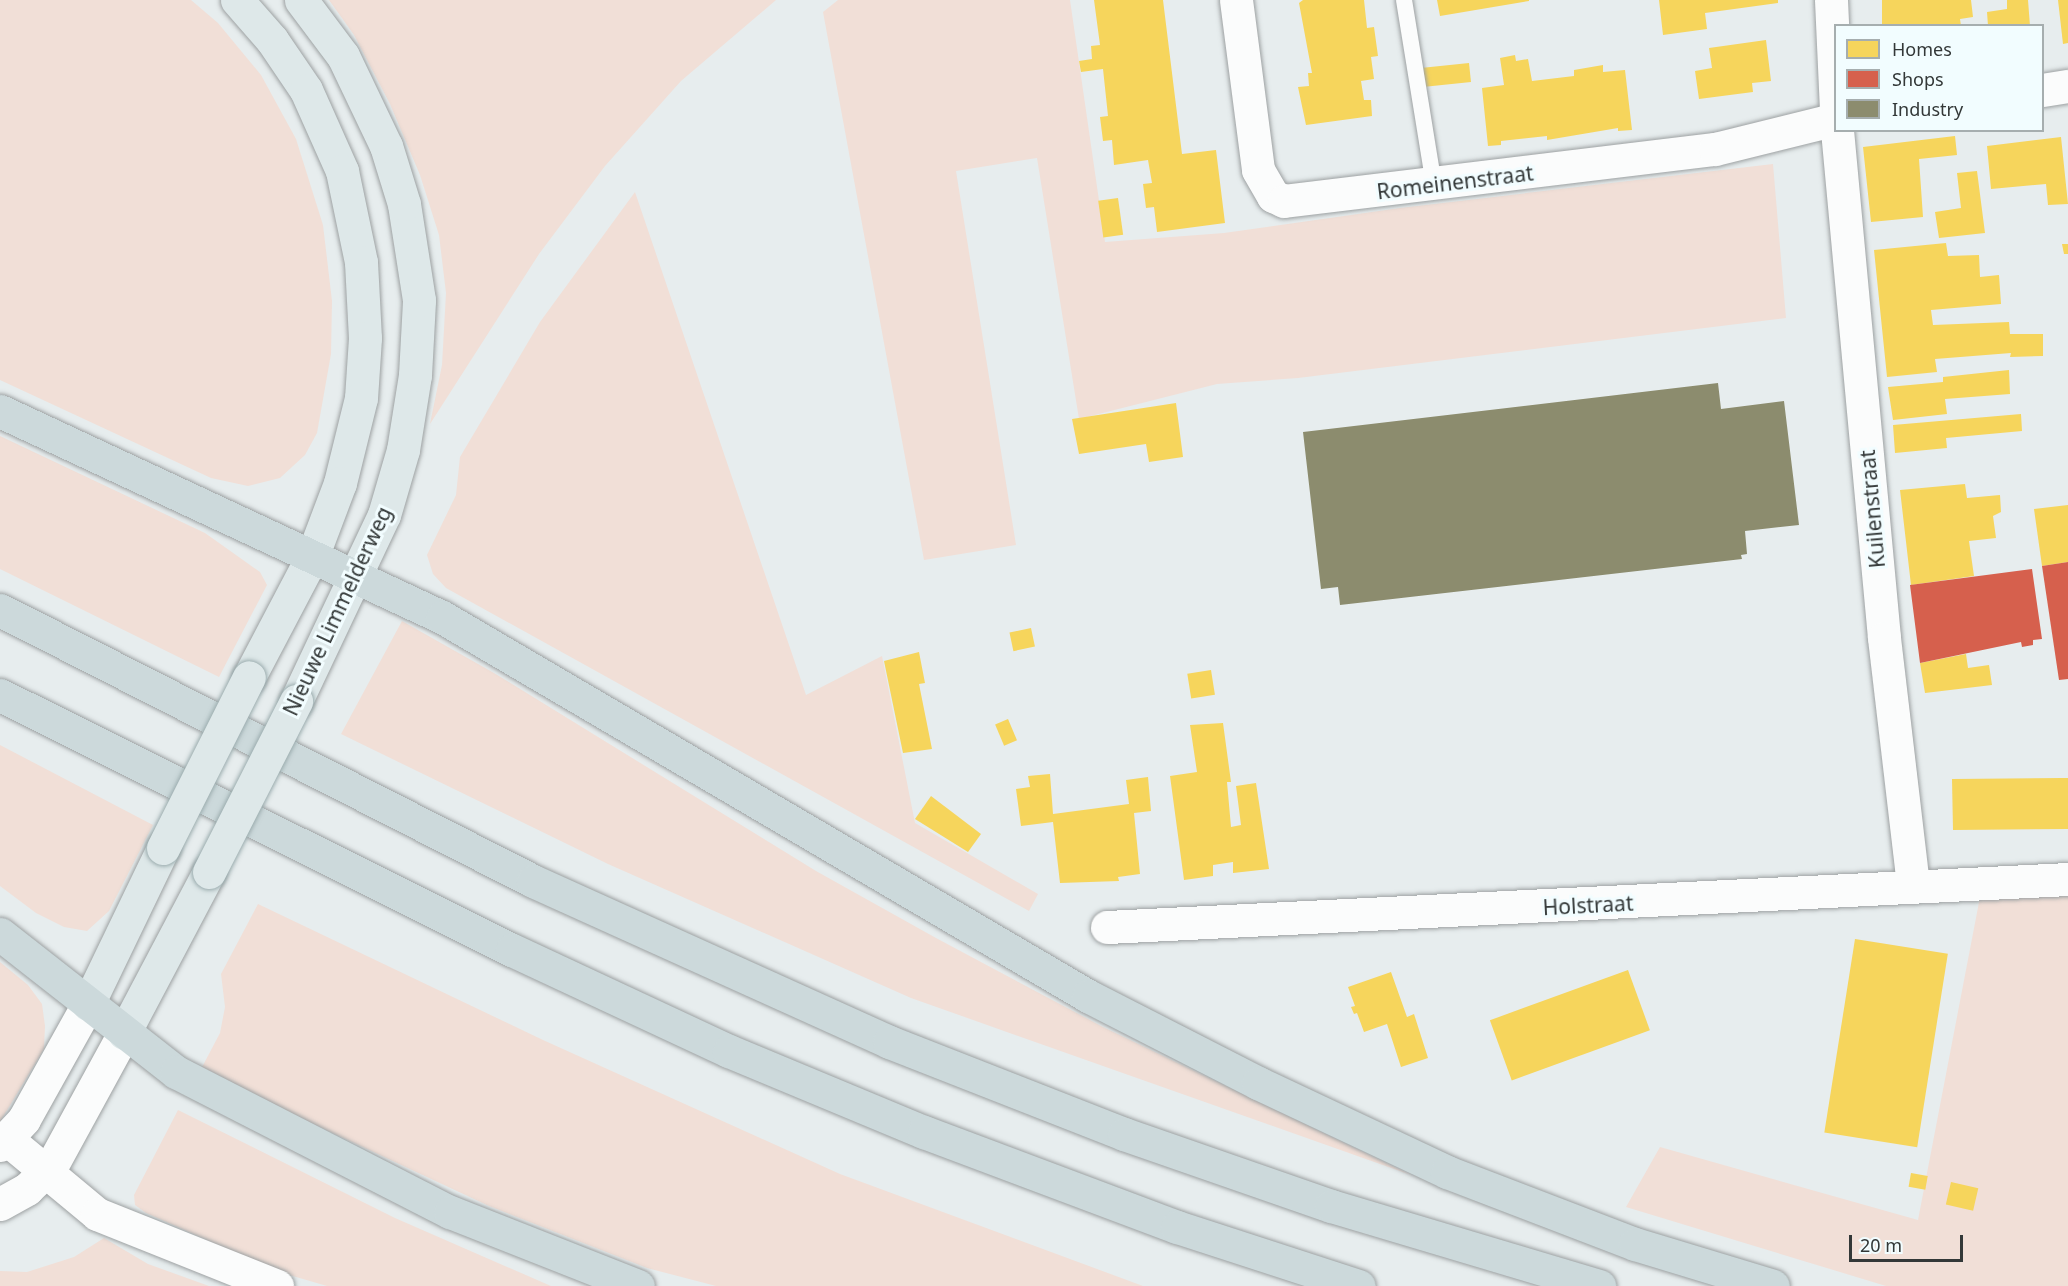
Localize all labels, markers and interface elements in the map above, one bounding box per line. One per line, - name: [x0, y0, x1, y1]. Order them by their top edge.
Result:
- legend: [1834, 24, 2044, 132]
- text: Homes: [1892, 37, 1952, 61]
- text: Shops: [1892, 67, 1944, 91]
- text: Industry: [1892, 97, 1963, 121]
- street label: Romeinenstraat: [1375, 160, 1535, 204]
- street label: Kuilenstraat: [1854, 449, 1890, 569]
- street label: Nieuwe Limmelderweg: [277, 503, 397, 719]
- street label: Holstraat: [1542, 890, 1634, 920]
- scale bar: [1852, 1223, 1966, 1261]
- text: 20 m: [1860, 1233, 1902, 1257]

